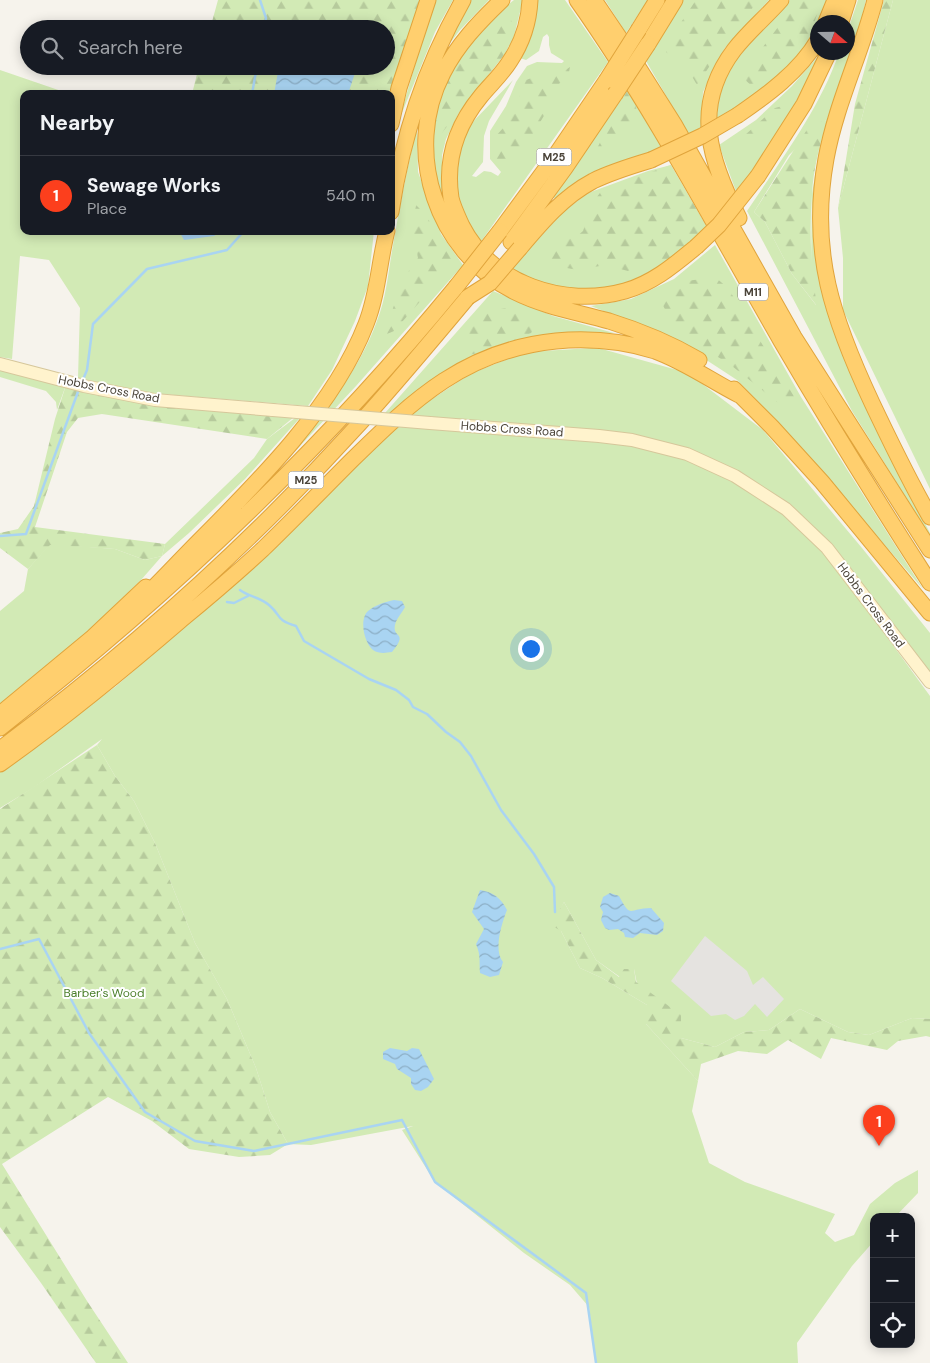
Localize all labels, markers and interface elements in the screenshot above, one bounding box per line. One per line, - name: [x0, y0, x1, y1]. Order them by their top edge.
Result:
- north arrow: [810, 15, 855, 60]
- search box: [20, 20, 395, 75]
- icon: search: [38, 34, 66, 62]
- text: Search here: [78, 35, 183, 60]
- text: Nearby: [40, 109, 114, 137]
- road number: M25: [536, 148, 572, 166]
- text: Sewage Works: [87, 173, 221, 198]
- text: 1: [53, 185, 59, 206]
- text: 540 m: [326, 185, 375, 206]
- text: Place: [87, 198, 127, 219]
- road number: M11: [738, 284, 768, 300]
- street label: Hobbs Cross Road: [57, 371, 161, 407]
- street label: Hobbs Cross Road: [460, 417, 564, 441]
- road number: M25: [288, 472, 324, 488]
- street label: Hobbs Cross Road: [834, 559, 908, 651]
- your location: [518, 636, 544, 662]
- park label: Barber's Wood: [64, 985, 144, 1001]
- pin: 1: [863, 1105, 895, 1146]
- map controls: [870, 1213, 915, 1348]
- button: +: [870, 1213, 915, 1258]
- button: −: [870, 1258, 915, 1303]
- button: locate: [870, 1303, 915, 1348]

